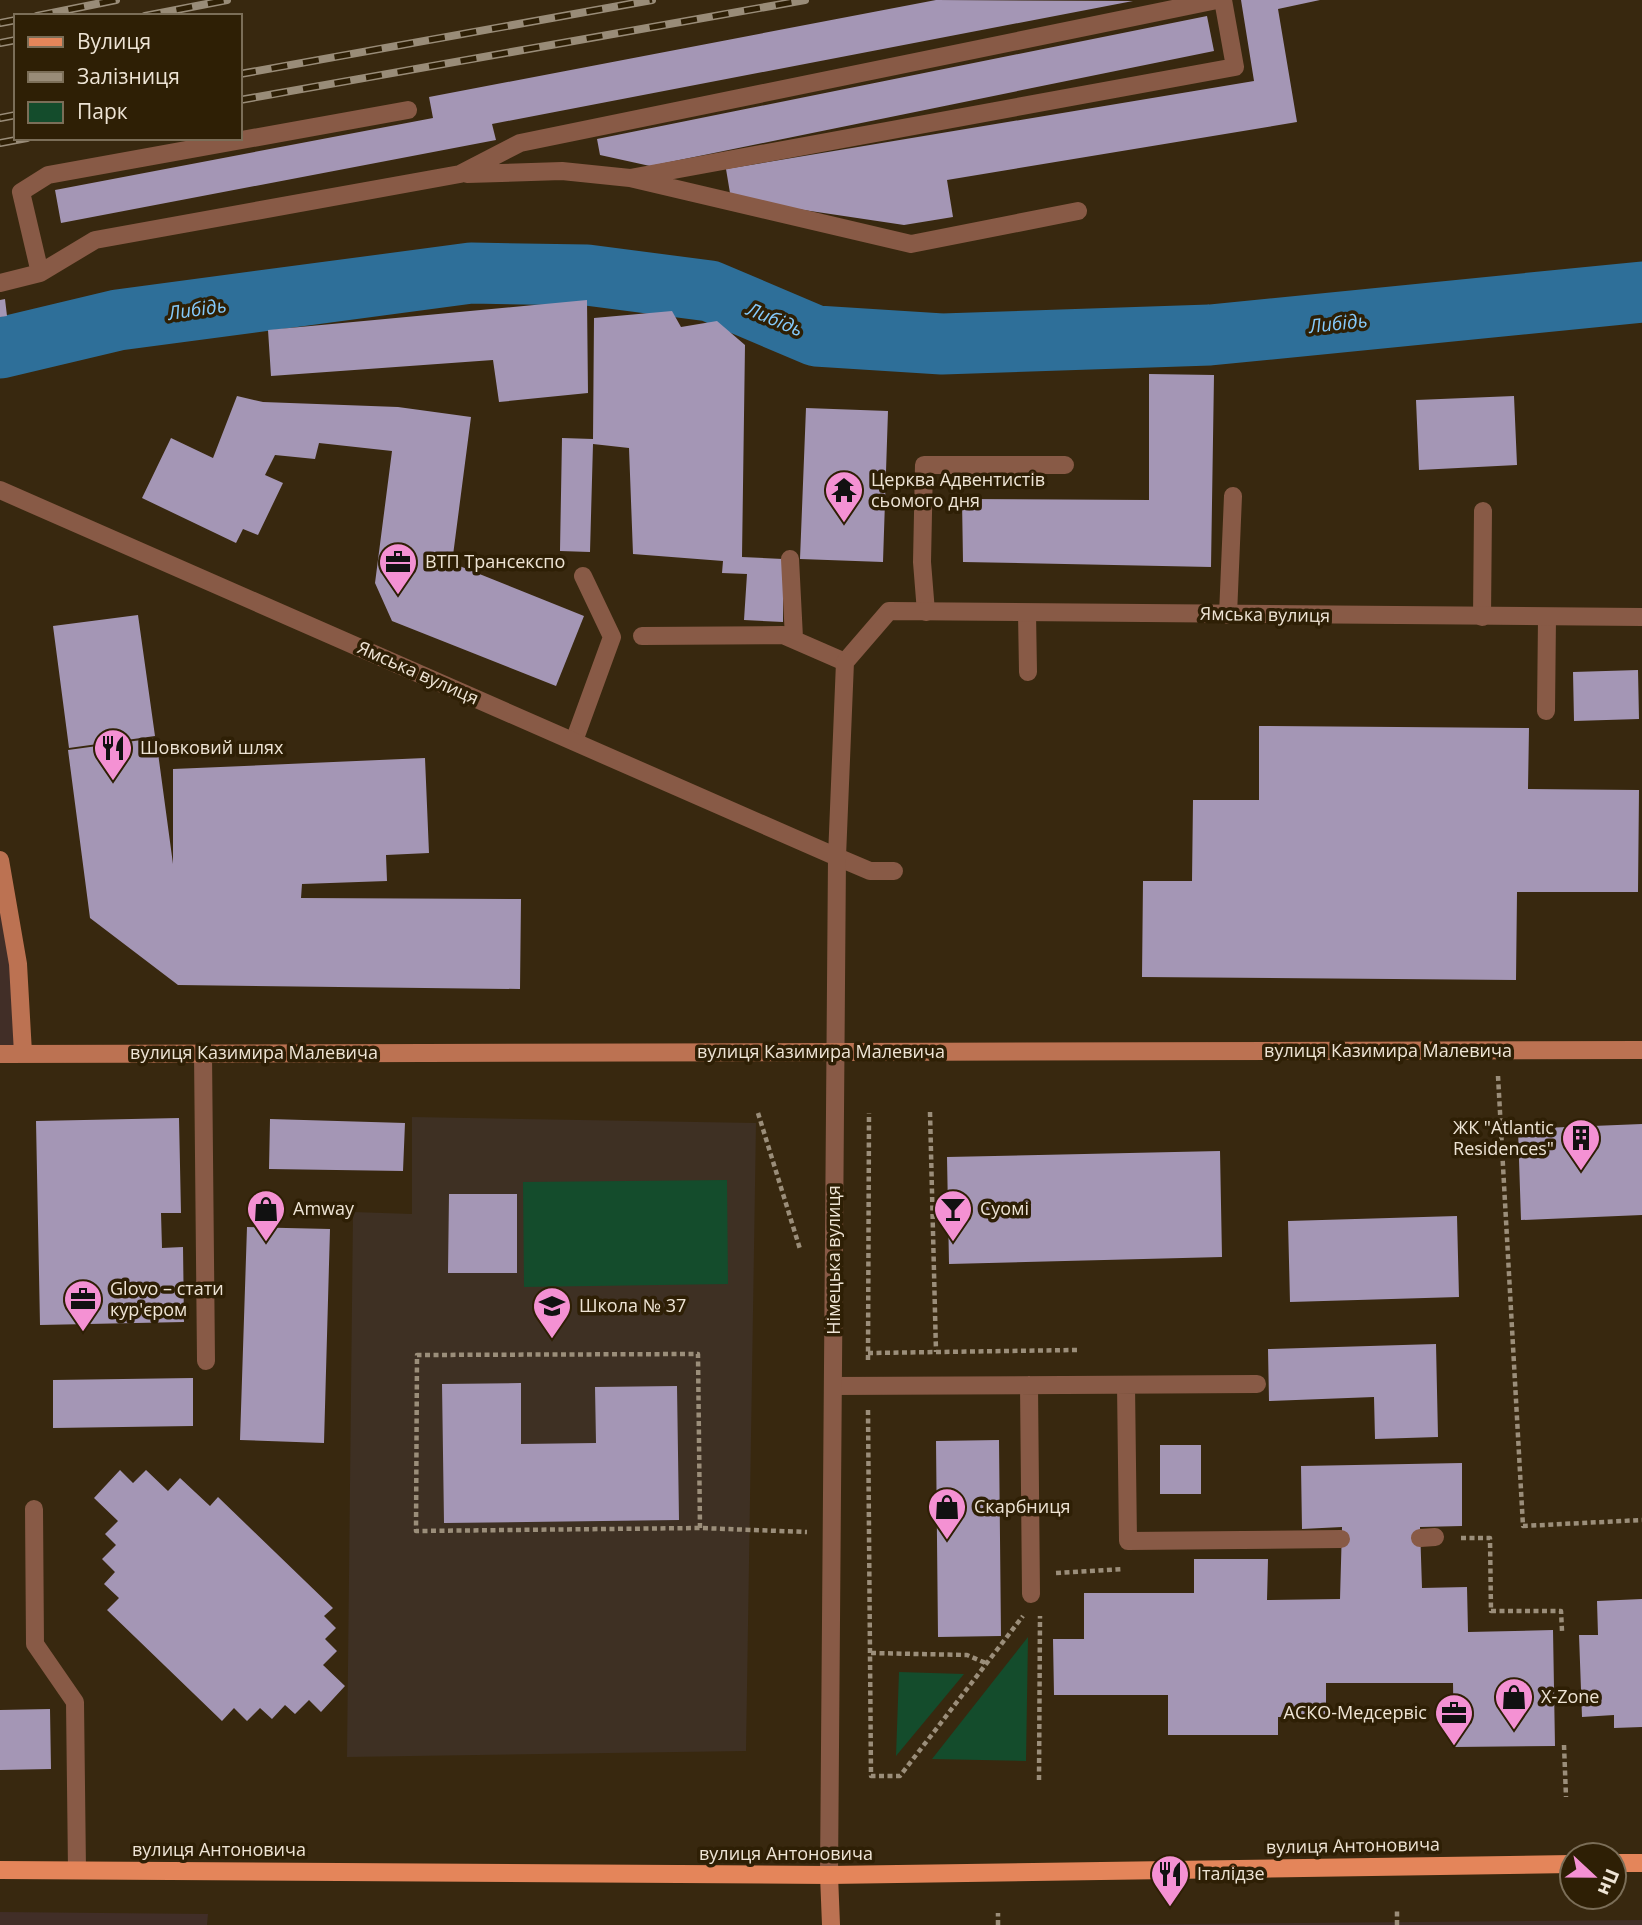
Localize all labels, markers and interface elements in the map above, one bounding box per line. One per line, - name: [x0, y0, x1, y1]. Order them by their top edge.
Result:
- legend: [14, 14, 242, 140]
- text: Вулиця: [77, 27, 151, 55]
- text: Залізниця: [77, 62, 180, 90]
- text: Парк: [77, 97, 128, 125]
- water label: Либідь: [165, 292, 228, 326]
- water label: Либідь: [742, 295, 807, 342]
- water label: Либідь: [1306, 307, 1369, 339]
- place label: Церква Адвентистів сьомого дня: [871, 467, 1045, 512]
- temple icon: Церква Адвентистів сьомого дня: [823, 469, 865, 524]
- office icon: ВТП Трансекспо: [377, 541, 419, 596]
- place label: ВТП Трансекспо: [425, 549, 565, 573]
- street label: Ямська вулиця: [1200, 601, 1330, 627]
- street label: Ямська вулиця: [354, 635, 483, 710]
- restaurant icon: Шовковий шлях: [92, 727, 134, 782]
- place label: Шовковий шлях: [140, 735, 284, 759]
- street label: вулиця Казимира Малевича: [1264, 1038, 1512, 1062]
- street label: вулиця Казимира Малевича: [697, 1039, 945, 1063]
- street label: вулиця Казимира Малевича: [130, 1040, 378, 1064]
- place label: ЖК "Atlantic Residences": [1453, 1115, 1554, 1160]
- building icon: ЖК "Atlantic Residences": [1560, 1117, 1602, 1172]
- street label: Німецька вулиця: [821, 1185, 845, 1335]
- shop icon: Amway: [245, 1188, 287, 1243]
- bar icon: Суомі: [932, 1188, 974, 1243]
- place label: Amway: [293, 1196, 355, 1220]
- place label: Суомі: [980, 1196, 1029, 1220]
- place label: Glovo – стати кур'єром: [110, 1276, 224, 1321]
- office icon: Glovo – стати кур'єром: [62, 1278, 104, 1333]
- school or university icon: Школа № 37: [531, 1285, 573, 1340]
- place label: Школа № 37: [579, 1293, 686, 1317]
- shop icon: Скарбниця: [926, 1486, 968, 1541]
- place label: Скарбниця: [974, 1494, 1070, 1518]
- shop icon: X-Zone: [1493, 1676, 1535, 1731]
- place label: X-Zone: [1541, 1684, 1599, 1708]
- office icon: АСКО-Медсервіс: [1433, 1692, 1475, 1747]
- place label: АСКО-Медсервіс: [1284, 1700, 1427, 1724]
- street label: вулиця Антоновича: [1266, 1831, 1440, 1859]
- street label: вулиця Антоновича: [132, 1837, 306, 1861]
- street label: вулиця Антоновича: [699, 1841, 873, 1865]
- north arrow: [1558, 1841, 1628, 1911]
- restaurant icon: Італідзе: [1149, 1853, 1191, 1908]
- place label: Італідзе: [1197, 1861, 1265, 1885]
- text: Пн: [1592, 1865, 1626, 1900]

